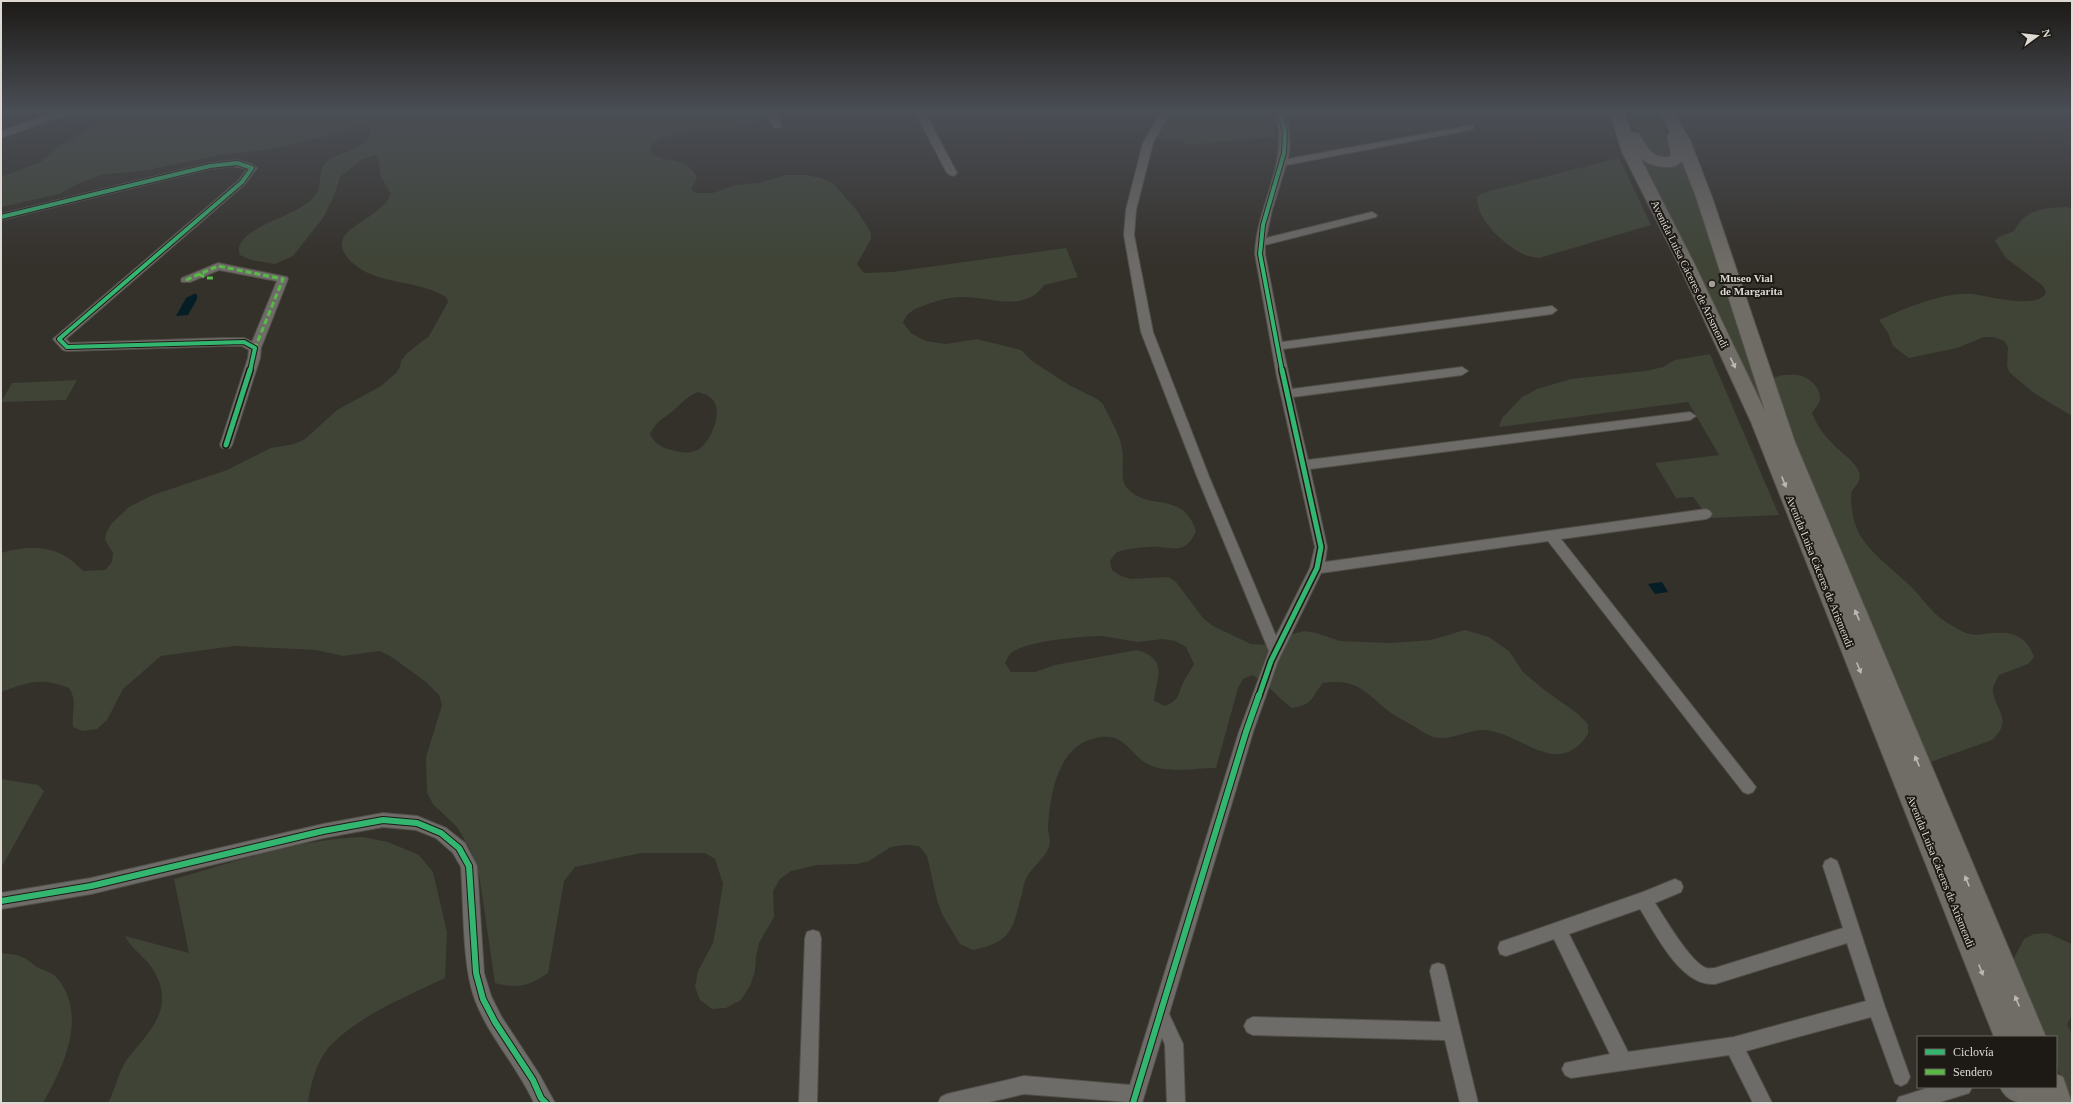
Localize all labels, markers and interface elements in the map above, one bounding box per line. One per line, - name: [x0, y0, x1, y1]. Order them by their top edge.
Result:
- north arrow: [2017, 16, 2057, 56]
- text: N: [2040, 28, 2053, 39]
- street label: Avenida Luisa Cáceres de Arismendi: [1649, 198, 1731, 350]
- place label: Museo Vial de Margarita: [1720, 272, 1783, 297]
- marker: Museo Vial de Margarita: [1707, 279, 1717, 289]
- one-way arrow: [1730, 357, 1736, 368]
- one-way arrow: [1782, 476, 1788, 488]
- street label: Avenida Luisa Cáceres de Arismendi: [1784, 493, 1856, 649]
- one-way arrow: [1854, 609, 1860, 620]
- one-way arrow: [1856, 662, 1862, 673]
- one-way arrow: [1914, 754, 1920, 766]
- street label: Avenida Luisa Cáceres de Arismendi: [1905, 793, 1977, 949]
- one-way arrow: [1964, 874, 1970, 886]
- one-way arrow: [1978, 965, 1984, 977]
- one-way arrow: [2014, 995, 2020, 1007]
- legend: [1917, 1036, 2057, 1088]
- text: Ciclovía: [1953, 1045, 1994, 1059]
- text: Sendero: [1953, 1065, 1992, 1079]

